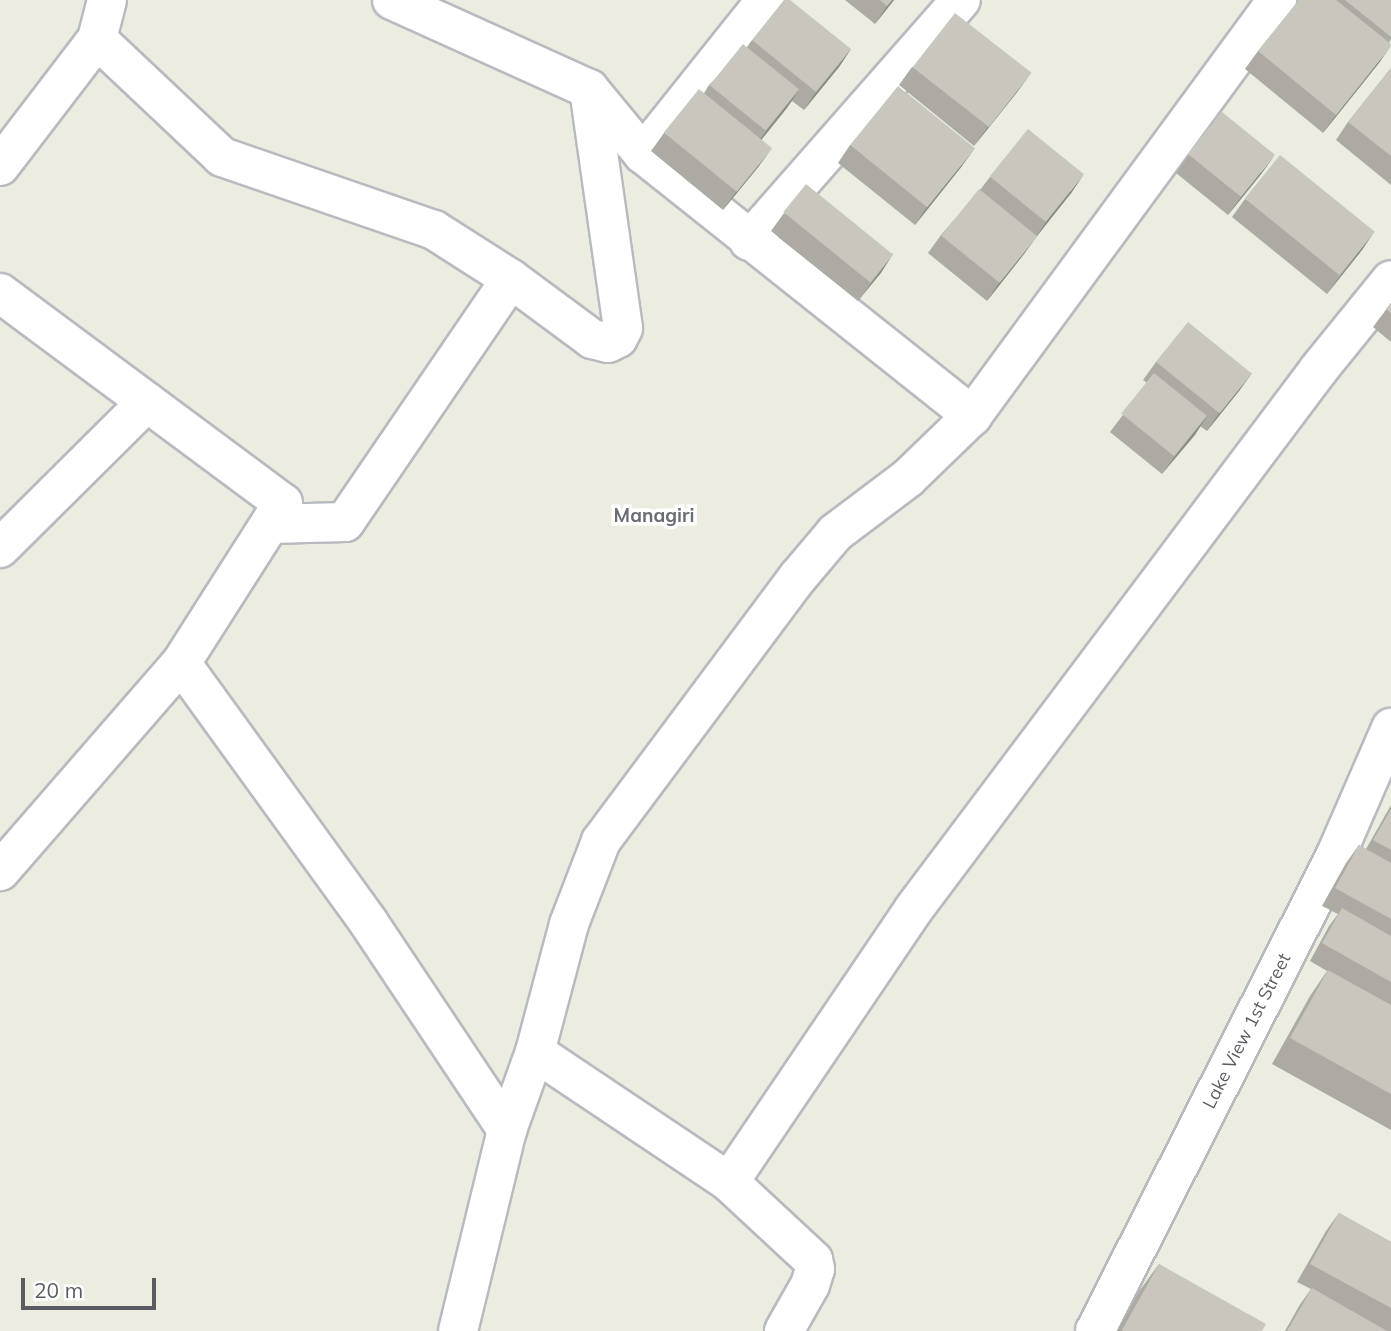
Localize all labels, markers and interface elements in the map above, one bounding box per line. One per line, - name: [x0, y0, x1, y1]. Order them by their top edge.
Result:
- district label: Managiri: [614, 505, 694, 527]
- street label: Lake View 1st Street: [1198, 950, 1296, 1112]
- scale bar: [24, 1264, 159, 1308]
- text: 20 m: [34, 1277, 83, 1303]

